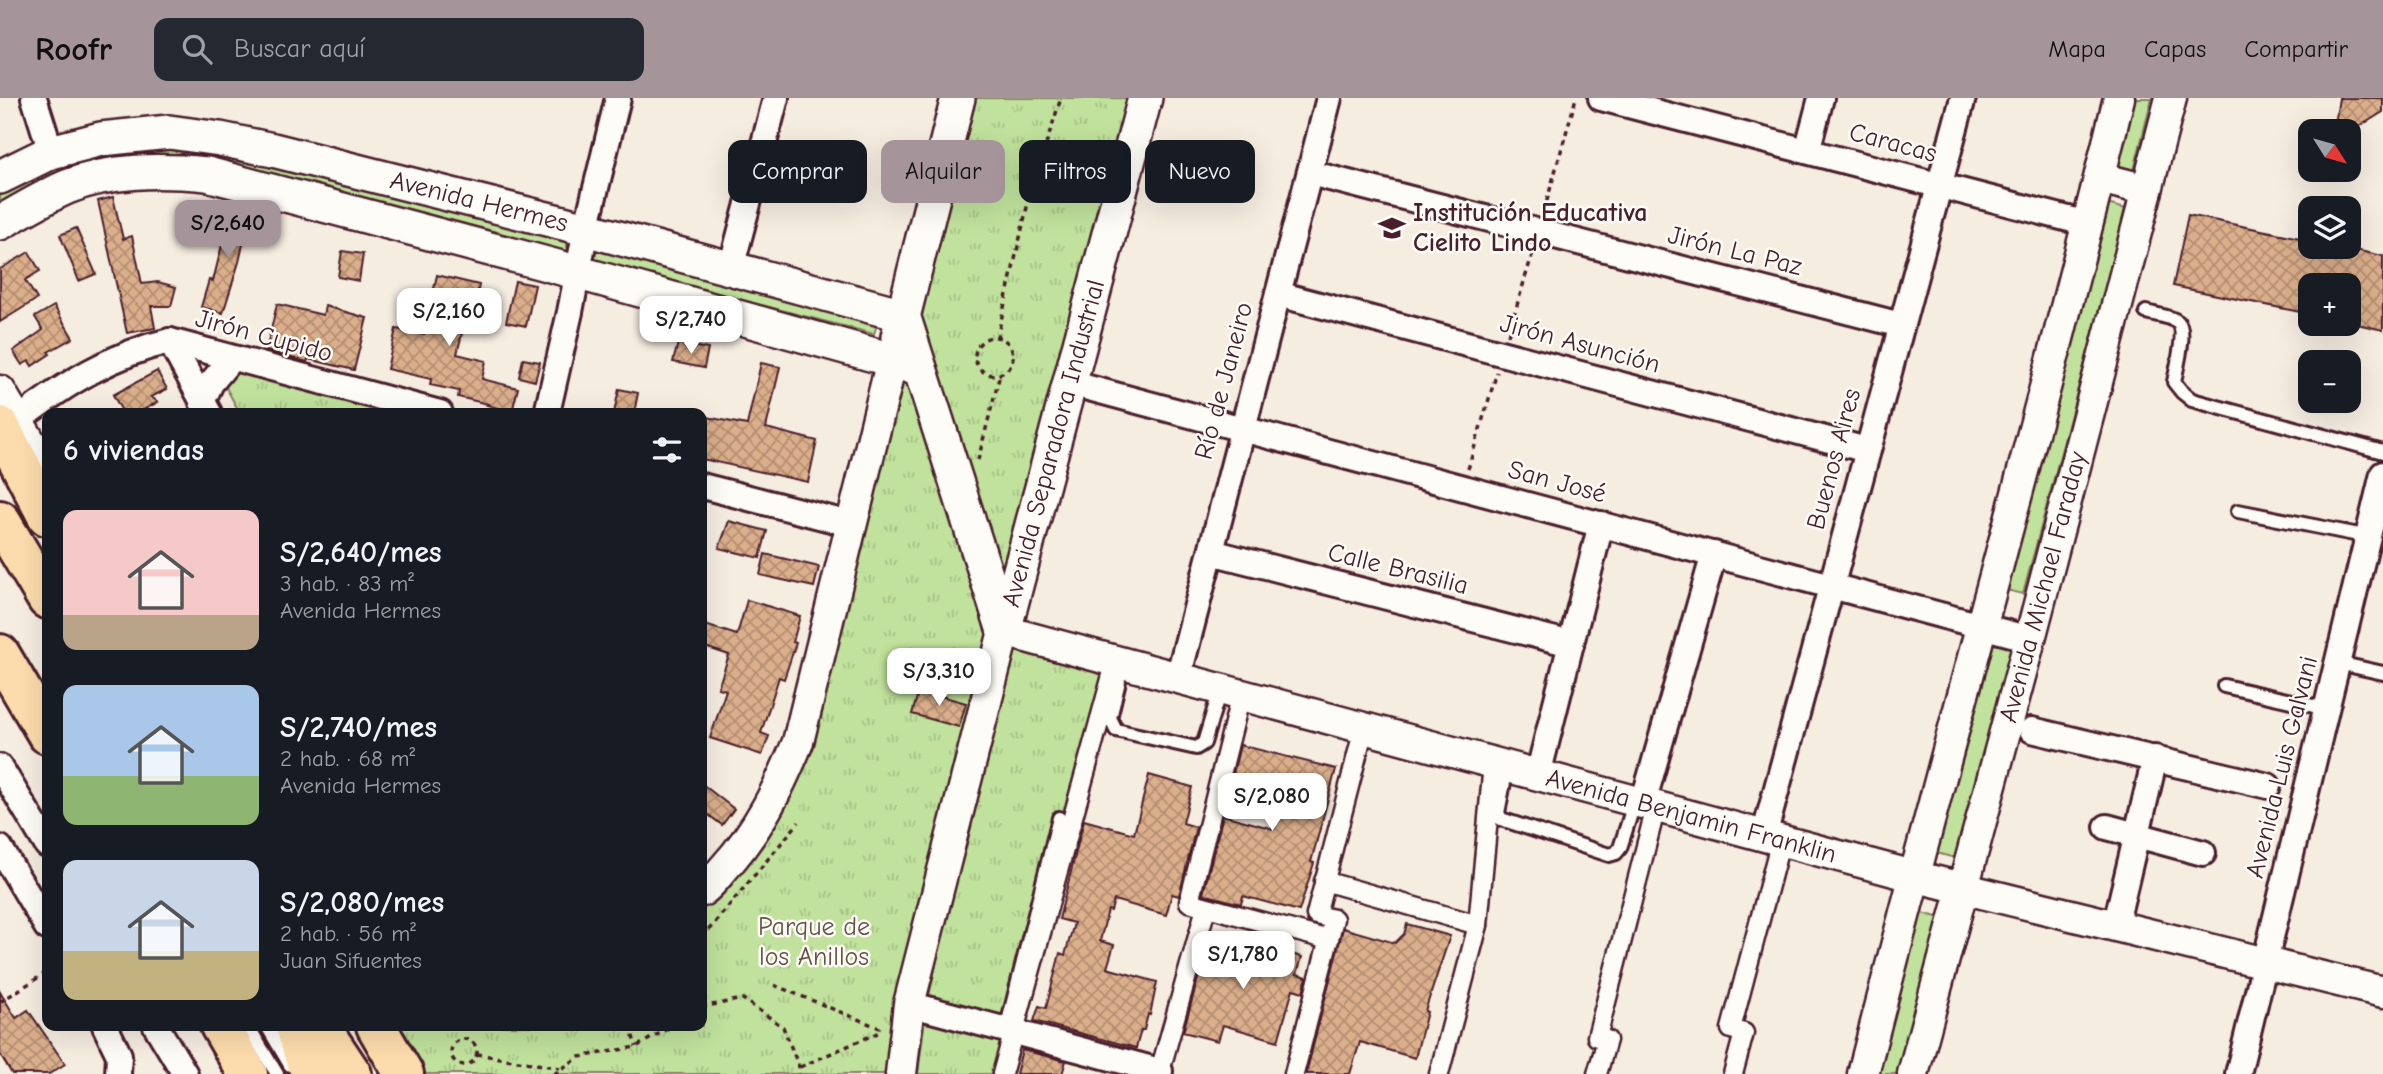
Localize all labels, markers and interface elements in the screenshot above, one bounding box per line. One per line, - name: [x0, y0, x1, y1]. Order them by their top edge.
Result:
- search box: [154, 18, 644, 81]
- text: Roofr: [35, 30, 112, 68]
- icon: search: [178, 30, 216, 68]
- text: Buscar aquí: [234, 34, 365, 64]
- text: Mapa: [2048, 35, 2106, 63]
- text: Capas: [2144, 35, 2206, 63]
- text: Compartir: [2244, 35, 2348, 63]
- street label: Caracas: [1846, 117, 1940, 169]
- north arrow: [2298, 119, 2361, 182]
- map controls: [2298, 119, 2361, 413]
- chip: Comprar: [728, 140, 867, 203]
- chip: Alquilar: [881, 140, 1005, 203]
- chip: Filtros: [1019, 140, 1131, 203]
- chip: Nuevo: [1145, 140, 1255, 203]
- street label: Avenida Hermes: [387, 165, 571, 239]
- button: layers: [2298, 196, 2361, 259]
- place label: Institución Educativa Cielito Lindo: [1413, 198, 1647, 258]
- pin: S/2,640: [163, 200, 293, 260]
- text: S/2,640: [191, 209, 265, 236]
- school or university icon: Institución Educativa Cielito Lindo: [1377, 213, 1407, 243]
- street label: Jirón La Paz: [1665, 220, 1805, 282]
- button: +: [2298, 273, 2361, 336]
- street label: Avenida Separadora Industrial: [996, 277, 1111, 610]
- pin: S/2,160: [384, 288, 514, 348]
- pin: S/2,740: [626, 296, 756, 356]
- text: S/2,160: [413, 297, 485, 324]
- street label: Río de Janeiro: [1189, 299, 1259, 463]
- street label: Jirón Cupido: [192, 303, 336, 369]
- text: S/2,740: [656, 305, 726, 332]
- street label: Jirón Asunción: [1497, 308, 1663, 380]
- button: −: [2298, 350, 2361, 413]
- street label: Buenos Aires: [1801, 385, 1867, 533]
- icon: filters: [648, 431, 686, 469]
- text: 6 viviendas: [63, 433, 204, 468]
- street label: Avenida Michael Faraday: [1993, 448, 2093, 726]
- street label: San José: [1505, 455, 1609, 509]
- text: S/2,640/mes: [280, 535, 442, 570]
- street label: Calle Brasilia: [1325, 537, 1471, 601]
- icon: home: [119, 538, 203, 622]
- text: 3 hab. · 83 m²: [280, 570, 414, 597]
- text: Avenida Hermes: [280, 597, 441, 624]
- pin: S/3,310: [874, 648, 1004, 708]
- street label: Avenida Luis Galvani: [2240, 653, 2324, 881]
- text: S/3,310: [903, 657, 975, 684]
- text: S/2,740/mes: [280, 710, 437, 745]
- icon: home: [119, 713, 203, 797]
- text: 2 hab. · 68 m²: [280, 745, 415, 772]
- street label: Avenida Benjamin Franklin: [1543, 763, 1840, 870]
- text: Avenida Hermes: [280, 772, 441, 799]
- pin: S/2,080: [1207, 774, 1337, 833]
- text: S/2,080: [1234, 782, 1310, 809]
- text: S/2,080/mes: [280, 885, 444, 920]
- icon: home: [119, 888, 203, 972]
- park label: Parque de los Anillos: [758, 912, 870, 972]
- text: 2 hab. · 56 m²: [280, 920, 416, 947]
- pin: S/1,780: [1178, 932, 1308, 991]
- text: S/1,780: [1208, 940, 1278, 967]
- text: Juan Sifuentes: [280, 947, 422, 974]

